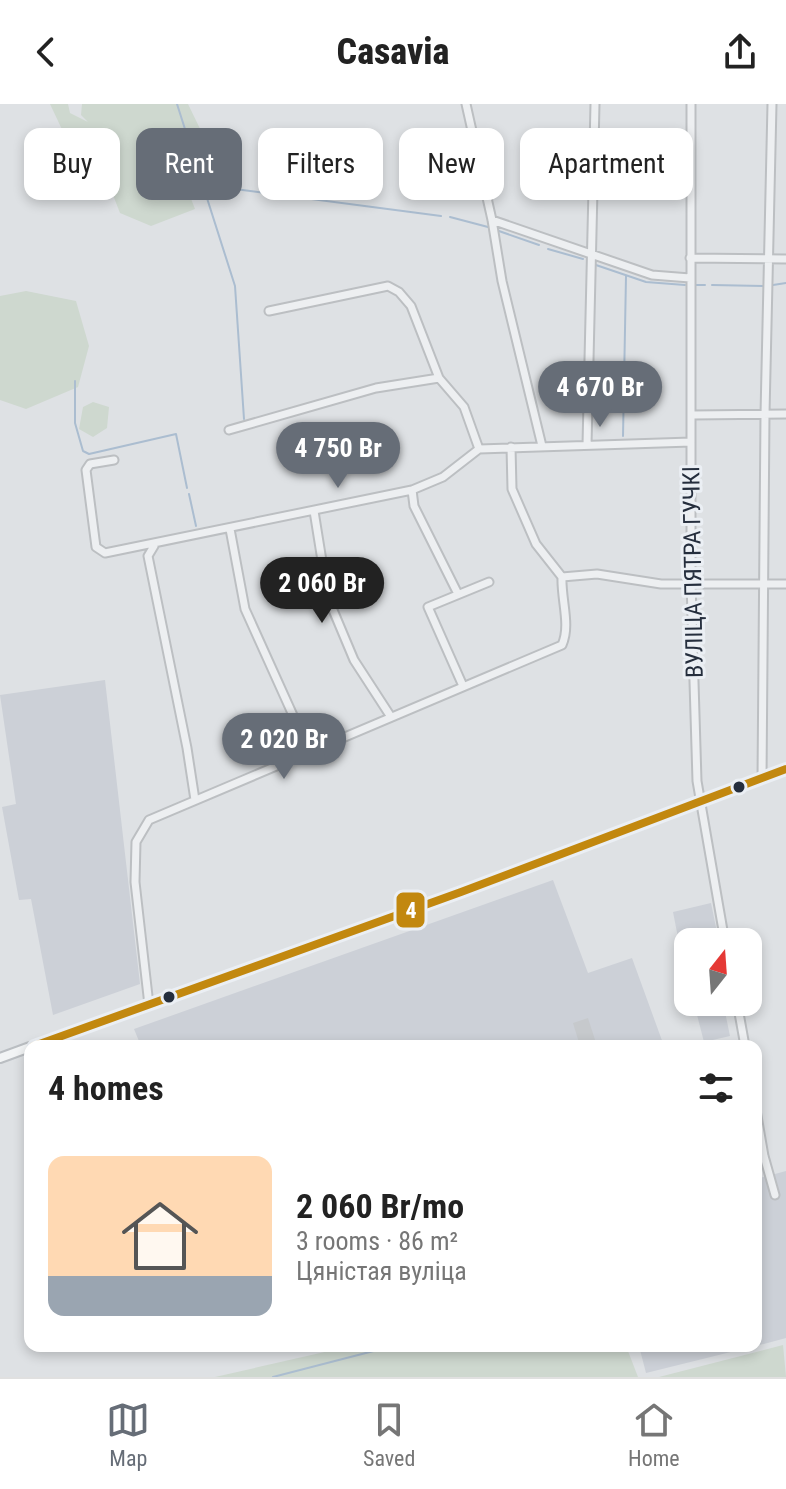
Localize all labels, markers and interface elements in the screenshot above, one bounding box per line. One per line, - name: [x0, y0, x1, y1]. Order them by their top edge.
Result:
- icon: back: [24, 30, 68, 74]
- icon: share: [718, 30, 762, 74]
- text: Casavia: [337, 31, 449, 73]
- chip: Buy: [24, 128, 120, 200]
- chip: Rent: [136, 128, 242, 200]
- chip: Filters: [258, 128, 383, 200]
- chip: New: [399, 128, 504, 200]
- chip: Apartment: [520, 128, 693, 200]
- pin: 4 670 Br: [517, 361, 683, 429]
- text: 4 670 Br: [556, 372, 644, 402]
- pin: 4 750 Br: [255, 422, 421, 490]
- text: 4 750 Br: [294, 433, 382, 463]
- street label: ВУЛІЦА ПЯТРА ГУЧКІ: [677, 466, 709, 678]
- pin: 2 060 Br: [239, 557, 405, 625]
- text: 2 060 Br: [278, 568, 366, 598]
- pin: 2 020 Br: [201, 713, 367, 781]
- text: 2 020 Br: [240, 724, 328, 754]
- unlabelled marker: [731, 779, 747, 795]
- line badge: 4: [395, 891, 426, 929]
- text: 4: [405, 898, 417, 923]
- north arrow: [674, 928, 762, 1016]
- map controls: [674, 928, 762, 1016]
- unlabelled marker: [161, 989, 177, 1005]
- icon: filters: [694, 1066, 738, 1110]
- text: 4 homes: [48, 1068, 164, 1108]
- text: 2 060 Br/mo: [296, 1186, 464, 1226]
- icon: home: [112, 1188, 208, 1284]
- text: 3 rooms · 86 m²: [296, 1226, 458, 1256]
- text: Цяністая вуліца: [296, 1256, 467, 1286]
- tab: Map: [106, 1398, 150, 1471]
- tab: Saved: [363, 1398, 415, 1471]
- tab: Home: [628, 1398, 680, 1471]

